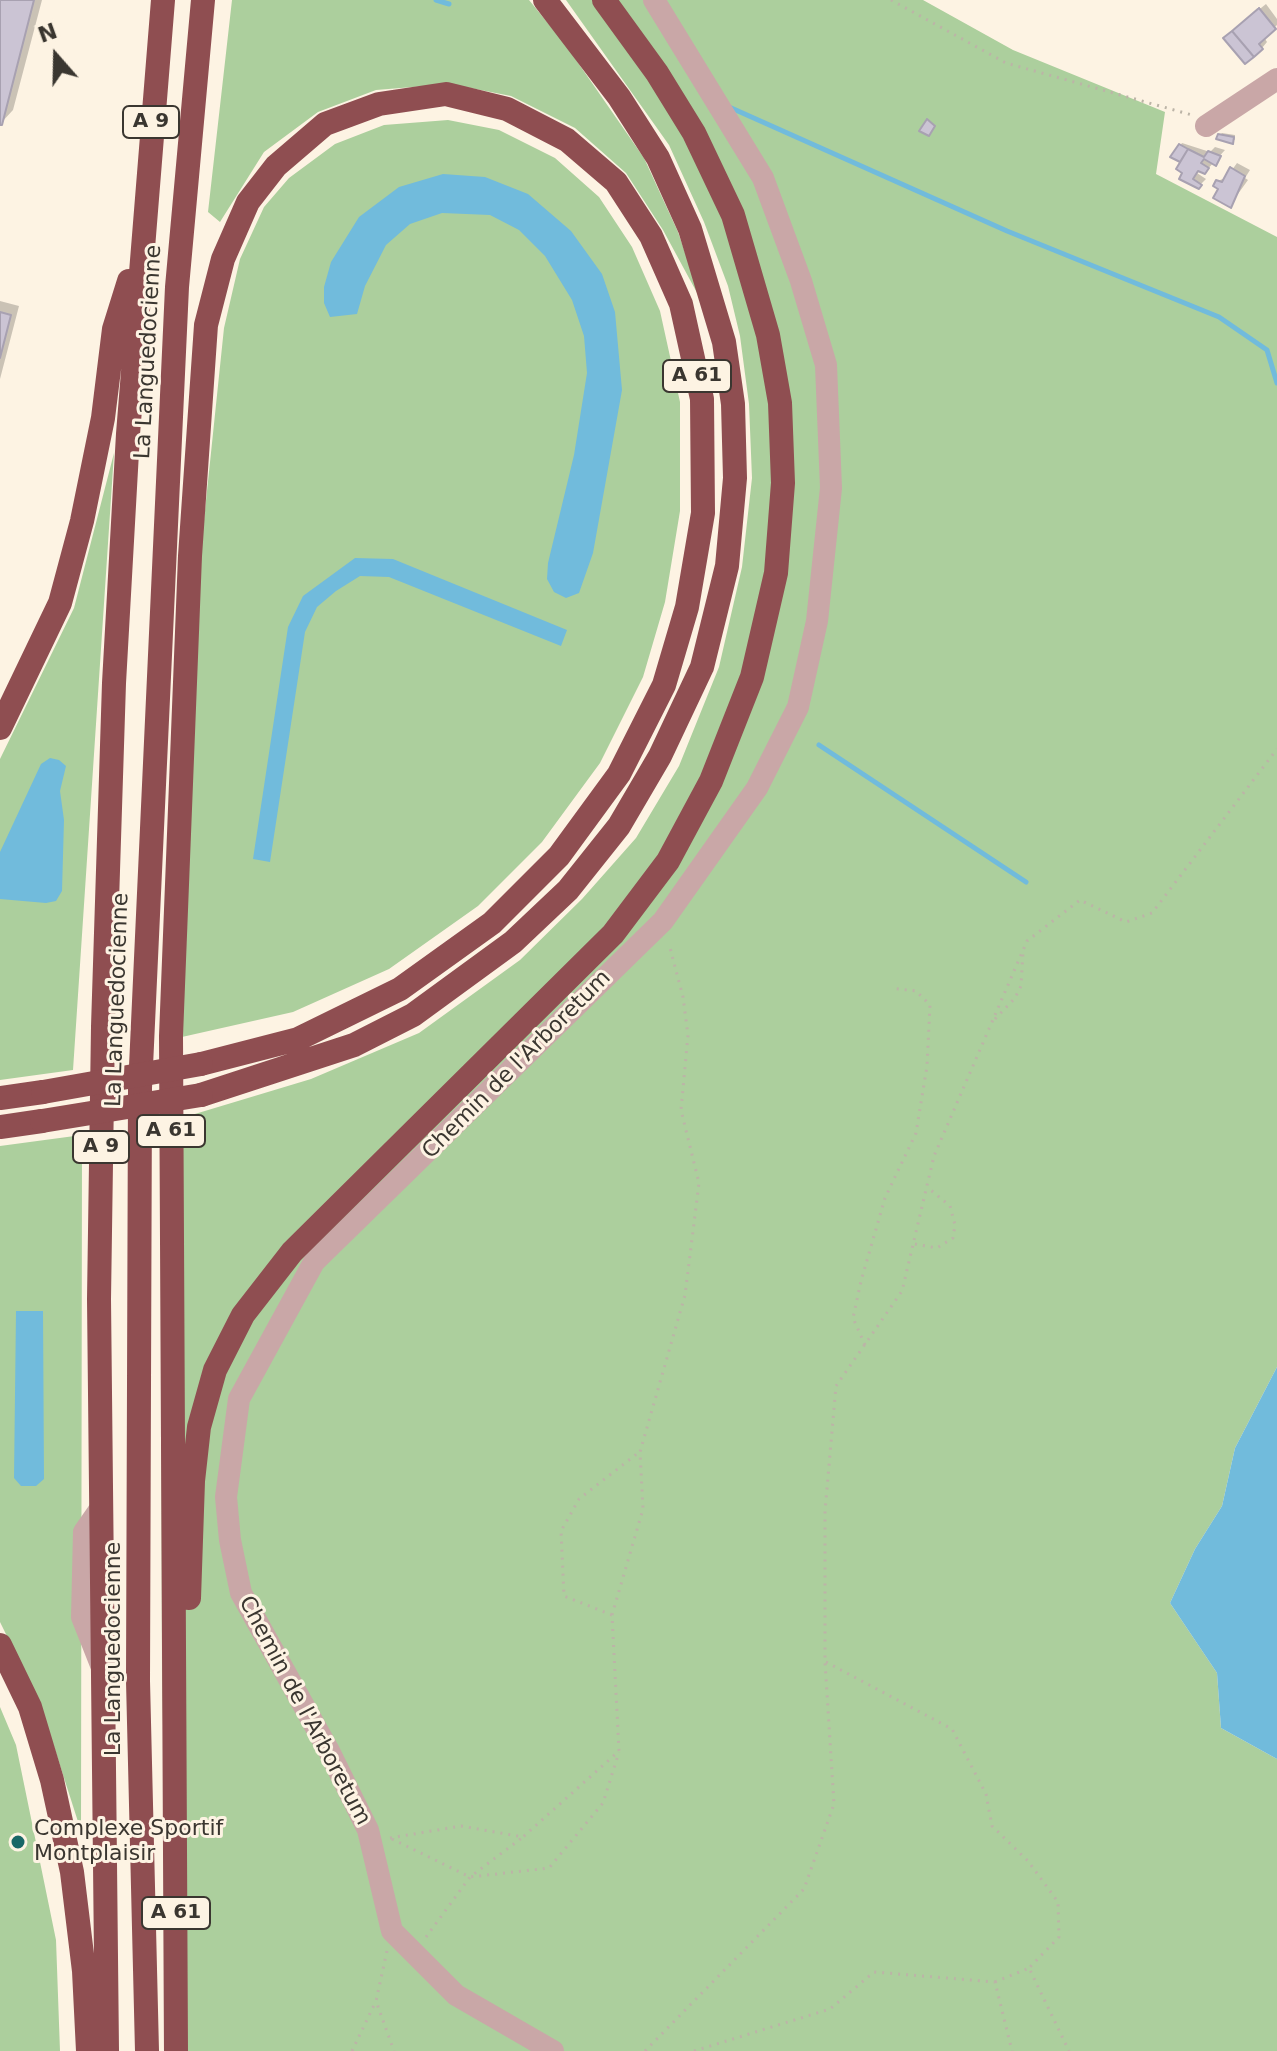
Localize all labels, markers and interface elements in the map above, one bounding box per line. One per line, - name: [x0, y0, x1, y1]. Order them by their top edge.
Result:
- north arrow: [16, 16, 96, 96]
- text: N: [35, 18, 61, 48]
- road number: A 9: [123, 106, 179, 138]
- street label: La Languedocienne: [130, 244, 168, 460]
- road number: A 61: [663, 360, 731, 392]
- street label: La Languedocienne: [101, 892, 135, 1108]
- street label: Chemin de l'Arboretum: [417, 965, 617, 1165]
- road number: A 61: [137, 1115, 205, 1147]
- road number: A 9: [73, 1131, 129, 1163]
- street label: La Languedocienne: [101, 1542, 127, 1756]
- street label: Chemin de l'Arboretum: [232, 1592, 376, 1830]
- place label: Complexe Sportif Montplaisir: [34, 1816, 223, 1868]
- marker: Complexe Sportif Montplaisir: [9, 1833, 27, 1851]
- road number: A 61: [142, 1897, 210, 1929]

